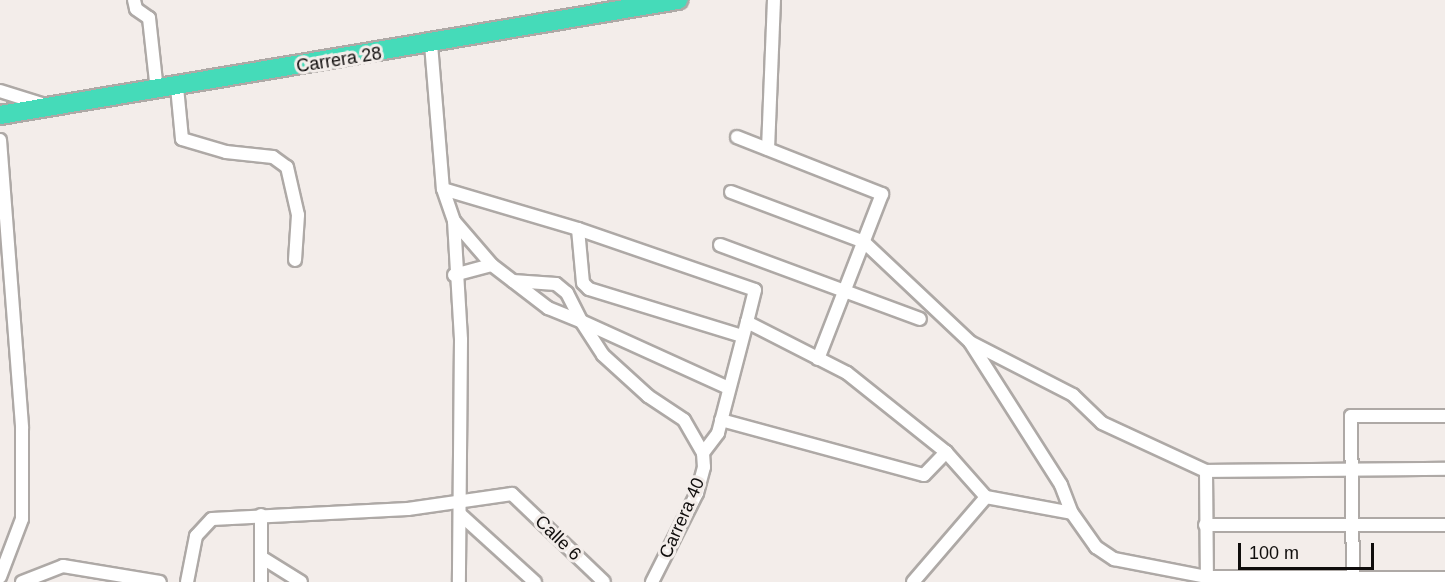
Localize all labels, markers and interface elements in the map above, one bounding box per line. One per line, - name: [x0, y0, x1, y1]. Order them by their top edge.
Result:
- street label: Carrera 28: [295, 43, 383, 77]
- street label: Carrera 40: [655, 474, 709, 562]
- street label: Calle 6: [530, 511, 586, 565]
- scale bar: [1241, 531, 1378, 569]
- text: 100 m: [1249, 543, 1299, 563]

